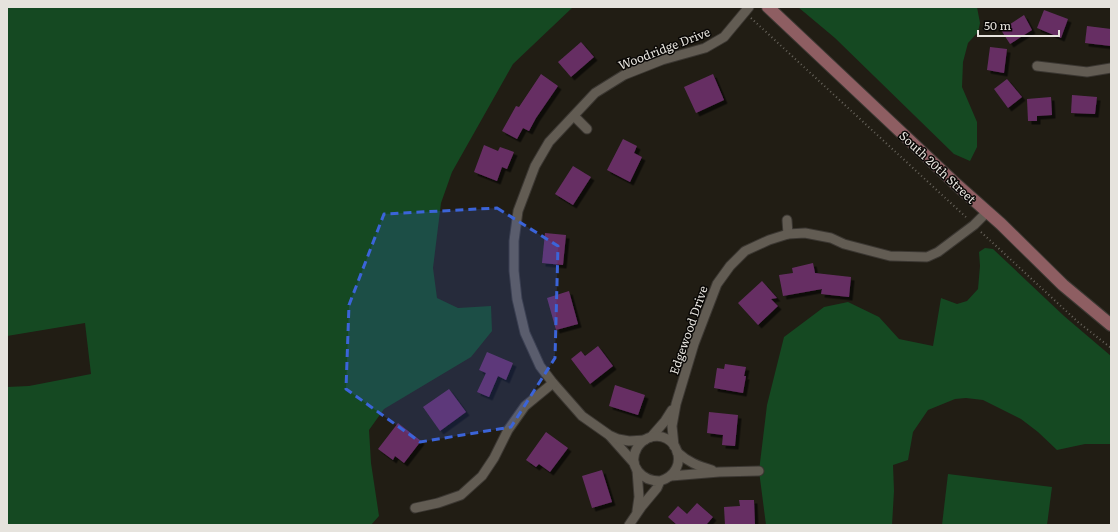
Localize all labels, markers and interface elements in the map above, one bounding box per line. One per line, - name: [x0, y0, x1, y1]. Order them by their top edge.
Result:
- scale bar: [978, 12, 1059, 38]
- text: 50 m: [984, 16, 1011, 34]
- street label: Woodridge Drive: [615, 22, 713, 74]
- street label: South 20th Street: [896, 127, 980, 207]
- street label: Edgewood Drive: [664, 283, 712, 377]

